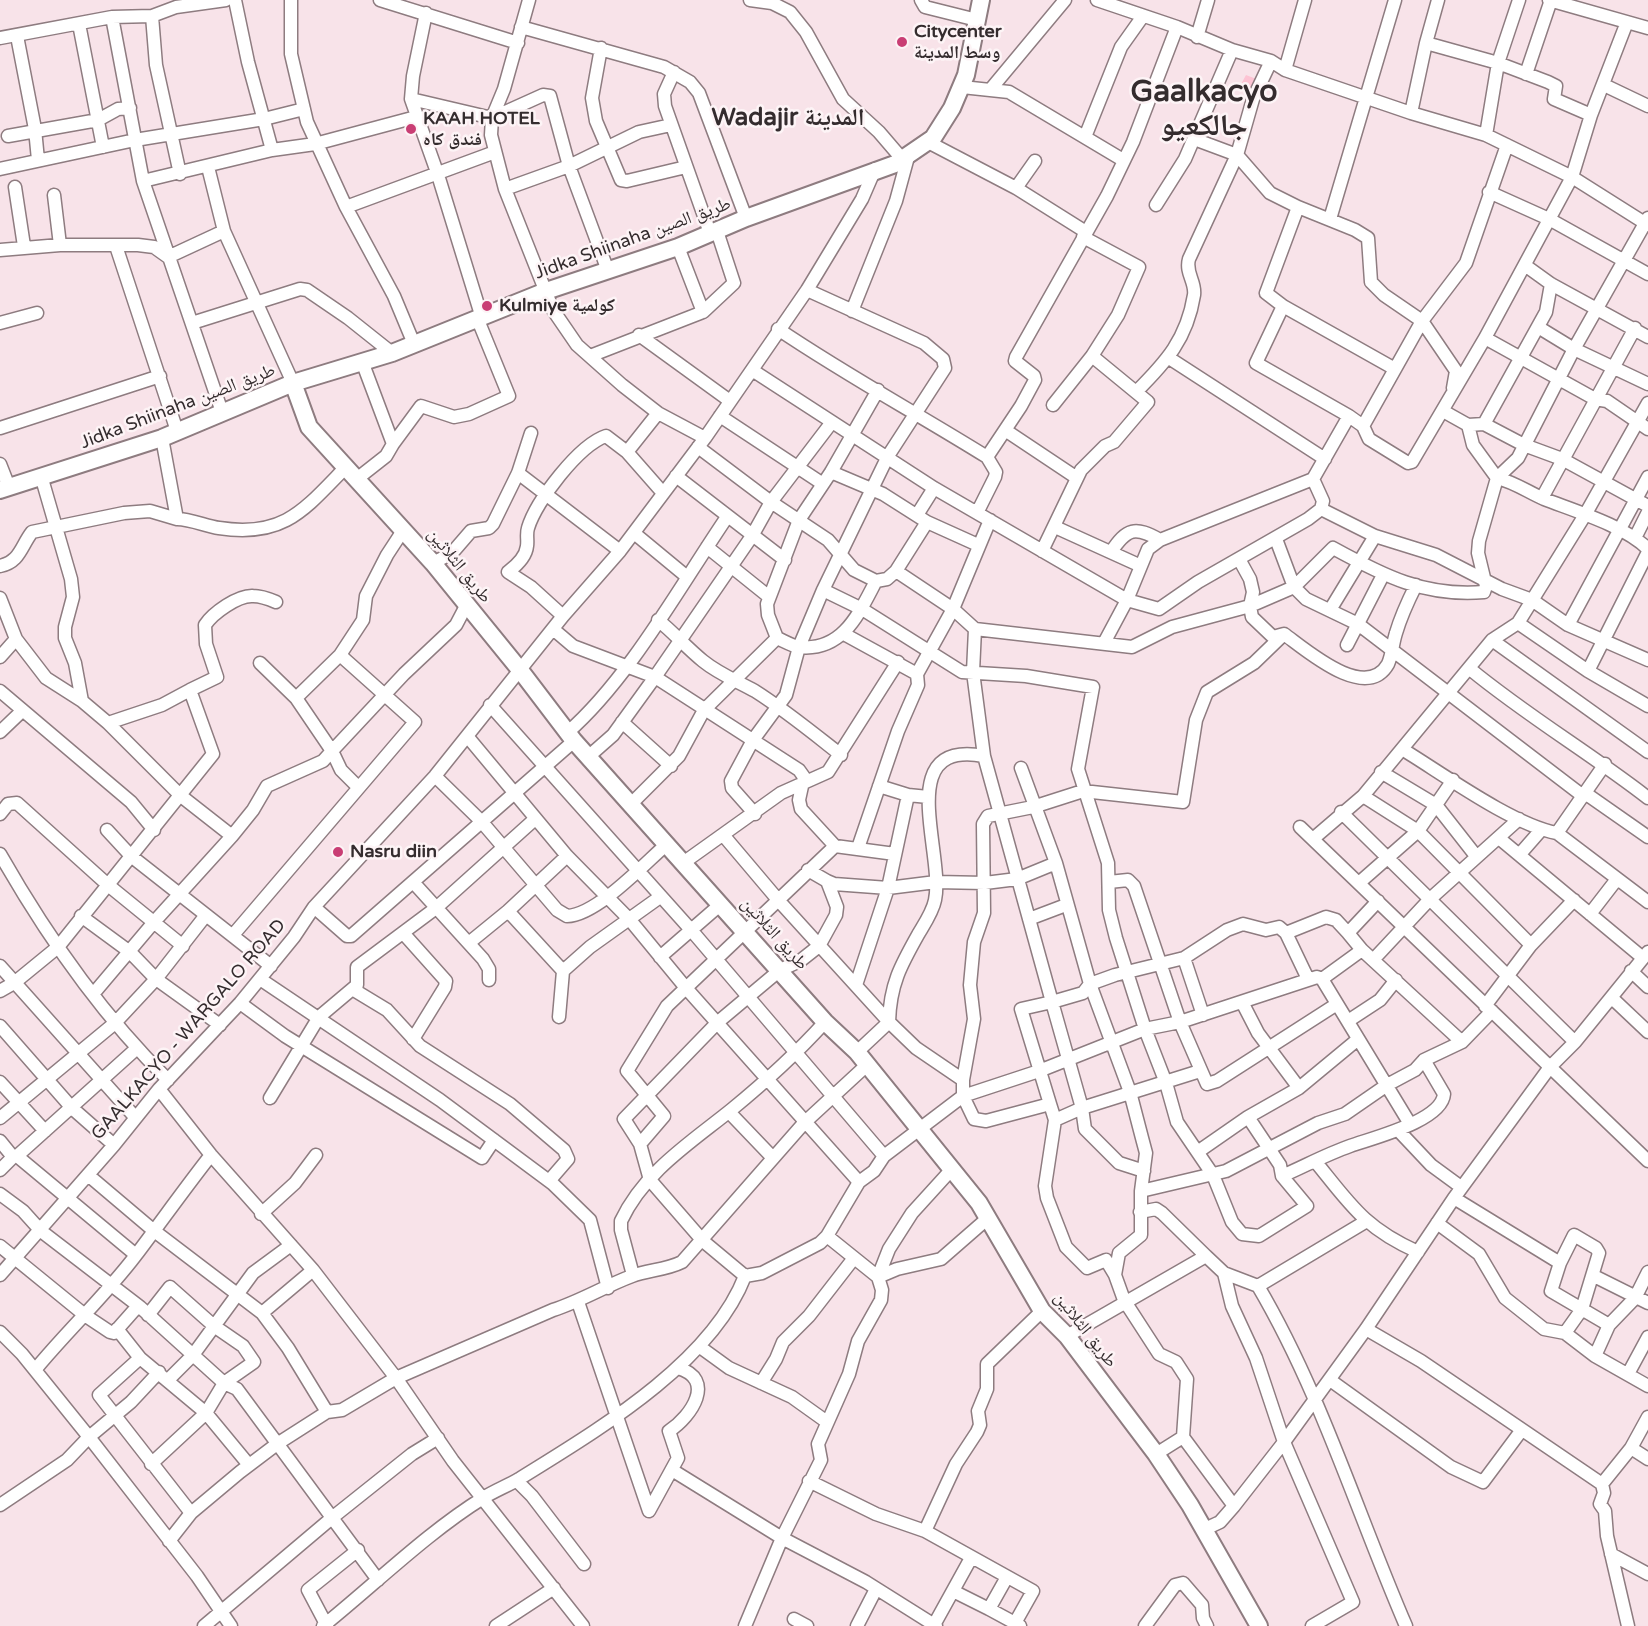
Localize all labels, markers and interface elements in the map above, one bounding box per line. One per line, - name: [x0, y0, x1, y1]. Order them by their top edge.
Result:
- place label: Citycenter وسط المدينة: [914, 21, 1002, 63]
- marker: Citycenter وسط المدينة: [895, 35, 909, 49]
- district label: Gaalkacyo جالكعيو: [1131, 75, 1277, 146]
- district label: Wadajir المدينة: [712, 105, 864, 133]
- place label: KAAH HOTEL فندق كاه: [423, 108, 540, 150]
- marker: KAAH HOTEL فندق كاه: [404, 122, 418, 136]
- street label: Jidka Shiinaha طريق الصين: [532, 193, 734, 285]
- place label: Kulmiye كولمية: [499, 295, 615, 317]
- marker: Kulmiye كولمية: [480, 299, 494, 313]
- street label: Jidka Shiinaha طريق الصين: [77, 360, 279, 454]
- street label: طريق الثلاثين: [422, 524, 496, 608]
- place label: Nasru diin: [350, 841, 437, 863]
- marker: Nasru diin: [331, 845, 345, 859]
- street label: طريق الثلاثين: [736, 893, 812, 975]
- street label: GAALKACYO - WARGALO ROAD: [87, 915, 291, 1145]
- street label: طريق الثلاثين: [1049, 1288, 1121, 1372]

